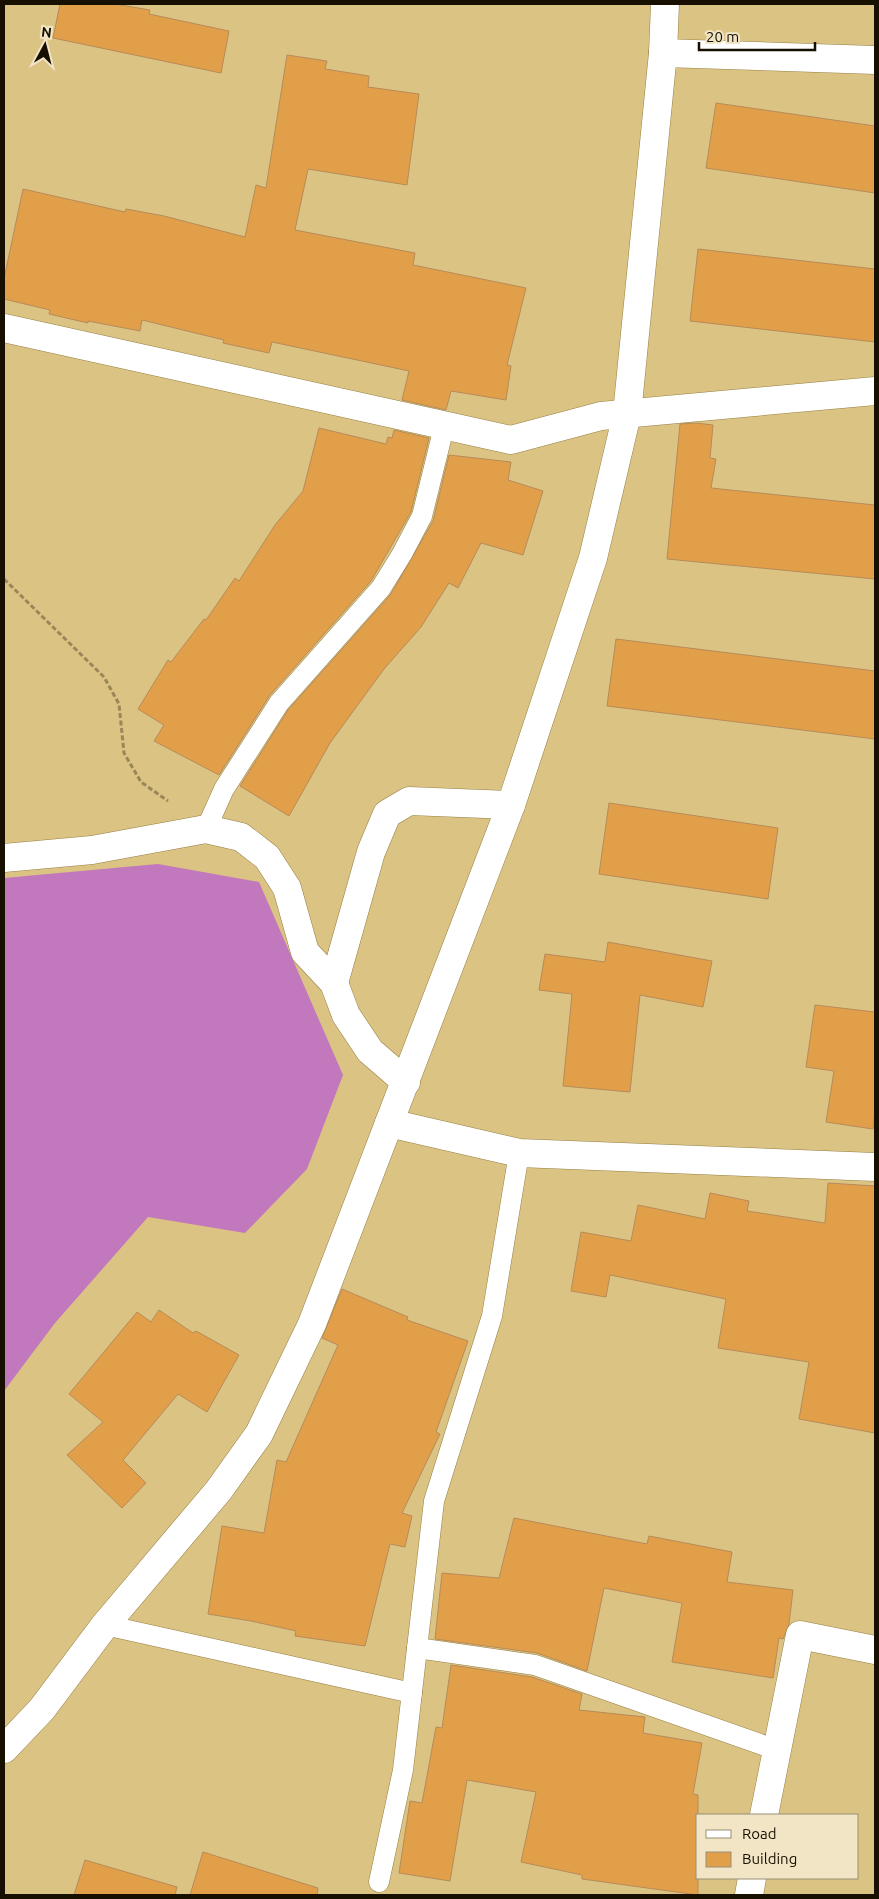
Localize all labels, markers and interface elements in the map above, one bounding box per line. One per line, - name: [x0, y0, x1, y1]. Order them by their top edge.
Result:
- north arrow: [20, 20, 70, 70]
- scale bar: [699, 20, 815, 52]
- text: N: [40, 24, 53, 41]
- text: 20 m: [706, 28, 739, 45]
- legend: [696, 1814, 859, 1879]
- text: Road: [742, 1825, 777, 1842]
- text: Building: [742, 1850, 797, 1867]

